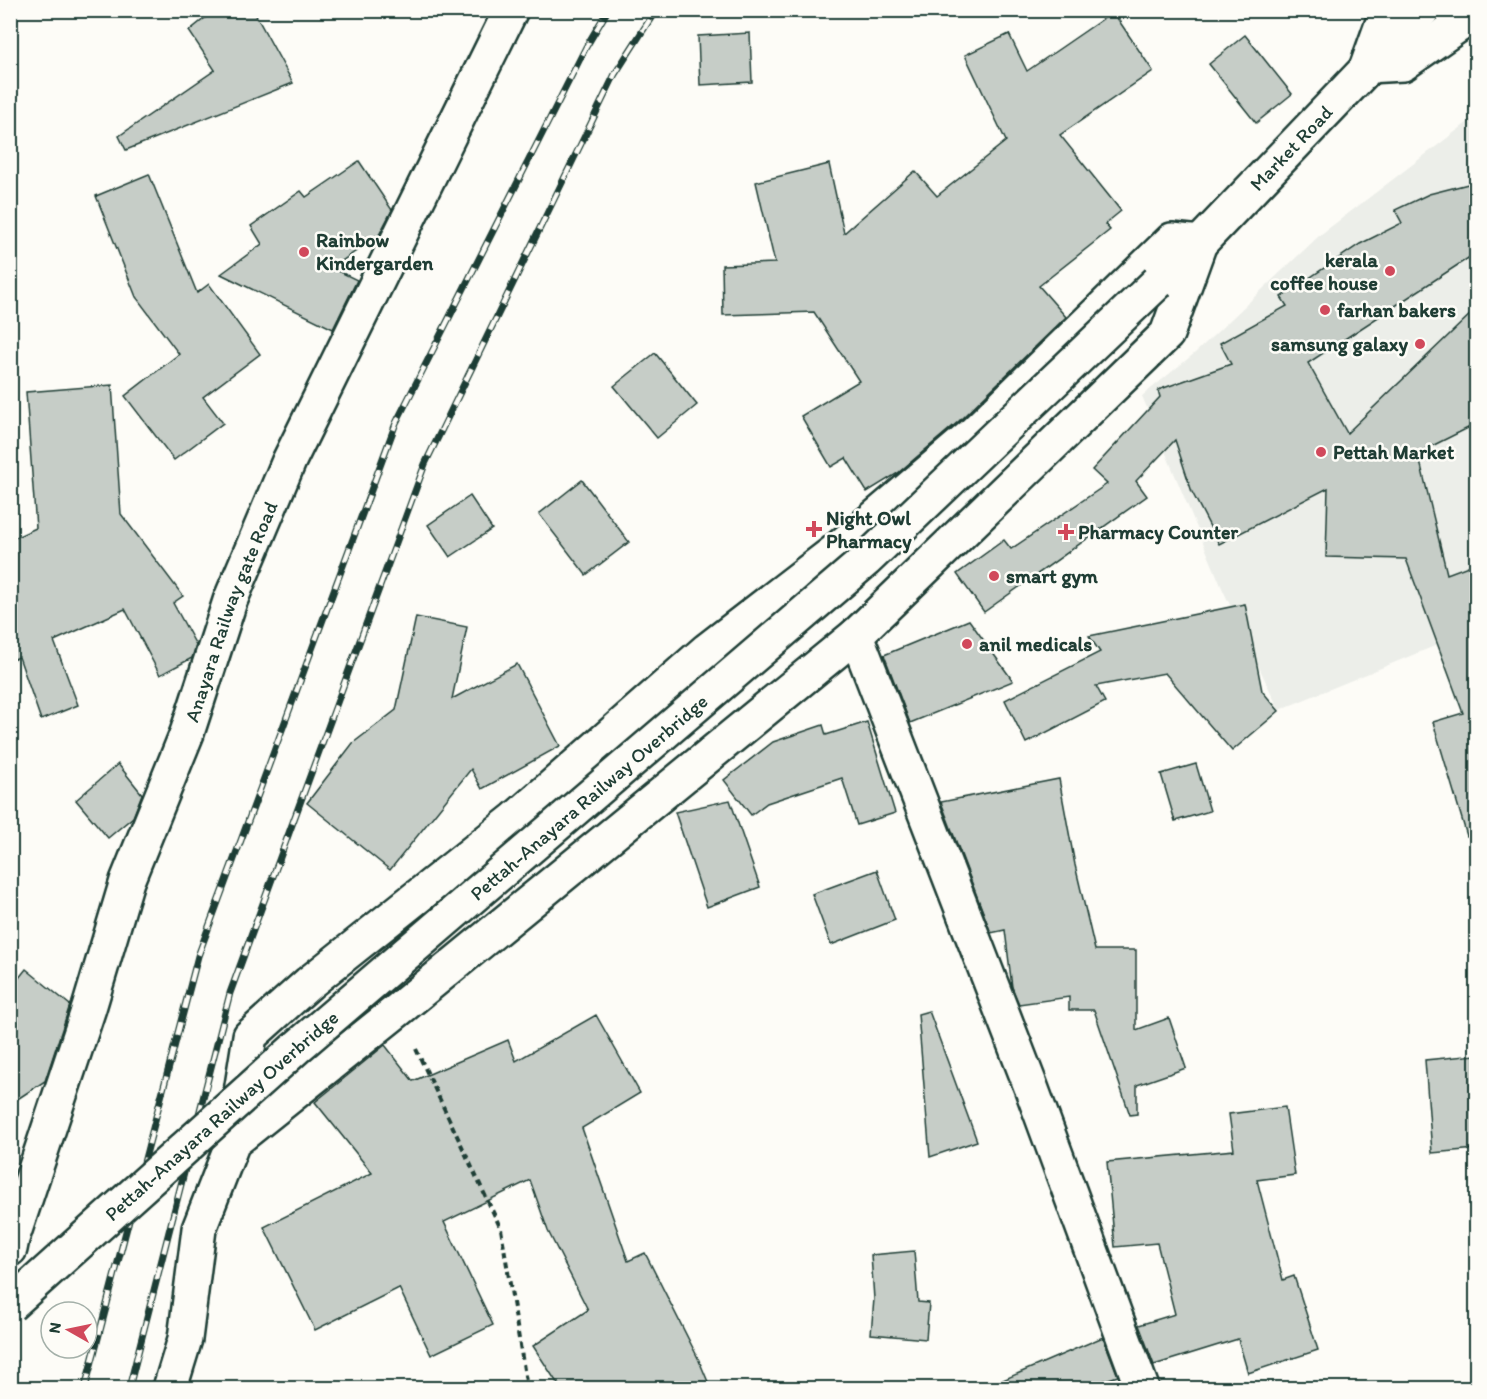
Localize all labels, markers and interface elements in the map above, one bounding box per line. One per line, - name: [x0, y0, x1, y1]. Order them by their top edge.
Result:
- street label: Market Road: [1244, 100, 1338, 196]
- place label: Rainbow Kindergarden: [316, 228, 434, 276]
- marker: Rainbow Kindergarden: [297, 245, 311, 259]
- place label: kerala coffee house: [1270, 248, 1379, 295]
- marker: kerala coffee house: [1383, 264, 1397, 278]
- place label: farhan bakers: [1337, 298, 1456, 322]
- marker: farhan bakers: [1318, 303, 1332, 317]
- place label: samsung galaxy: [1271, 332, 1409, 357]
- marker: samsung galaxy: [1413, 337, 1427, 351]
- place label: Pettah Market: [1333, 440, 1455, 464]
- marker: Pettah Market: [1314, 445, 1328, 459]
- street label: Anayara Railway gate Road: [179, 498, 283, 725]
- place label: Night Owl Pharmacy: [826, 506, 912, 554]
- place label: Pharmacy Counter: [1078, 520, 1239, 545]
- marker: Night Owl Pharmacy: [807, 522, 821, 536]
- marker: Pharmacy Counter: [1059, 525, 1073, 539]
- place label: smart gym: [1006, 564, 1098, 589]
- marker: smart gym: [987, 569, 1001, 583]
- place label: anil medicals: [979, 632, 1092, 656]
- marker: anil medicals: [960, 637, 974, 651]
- street label: Pettah-Anayara Railway Overbridge: [465, 689, 713, 906]
- street label: Pettah-Anayara Railway Overbridge: [100, 1005, 343, 1226]
- north arrow: [39, 1300, 99, 1360]
- text: N: [44, 1321, 65, 1335]

